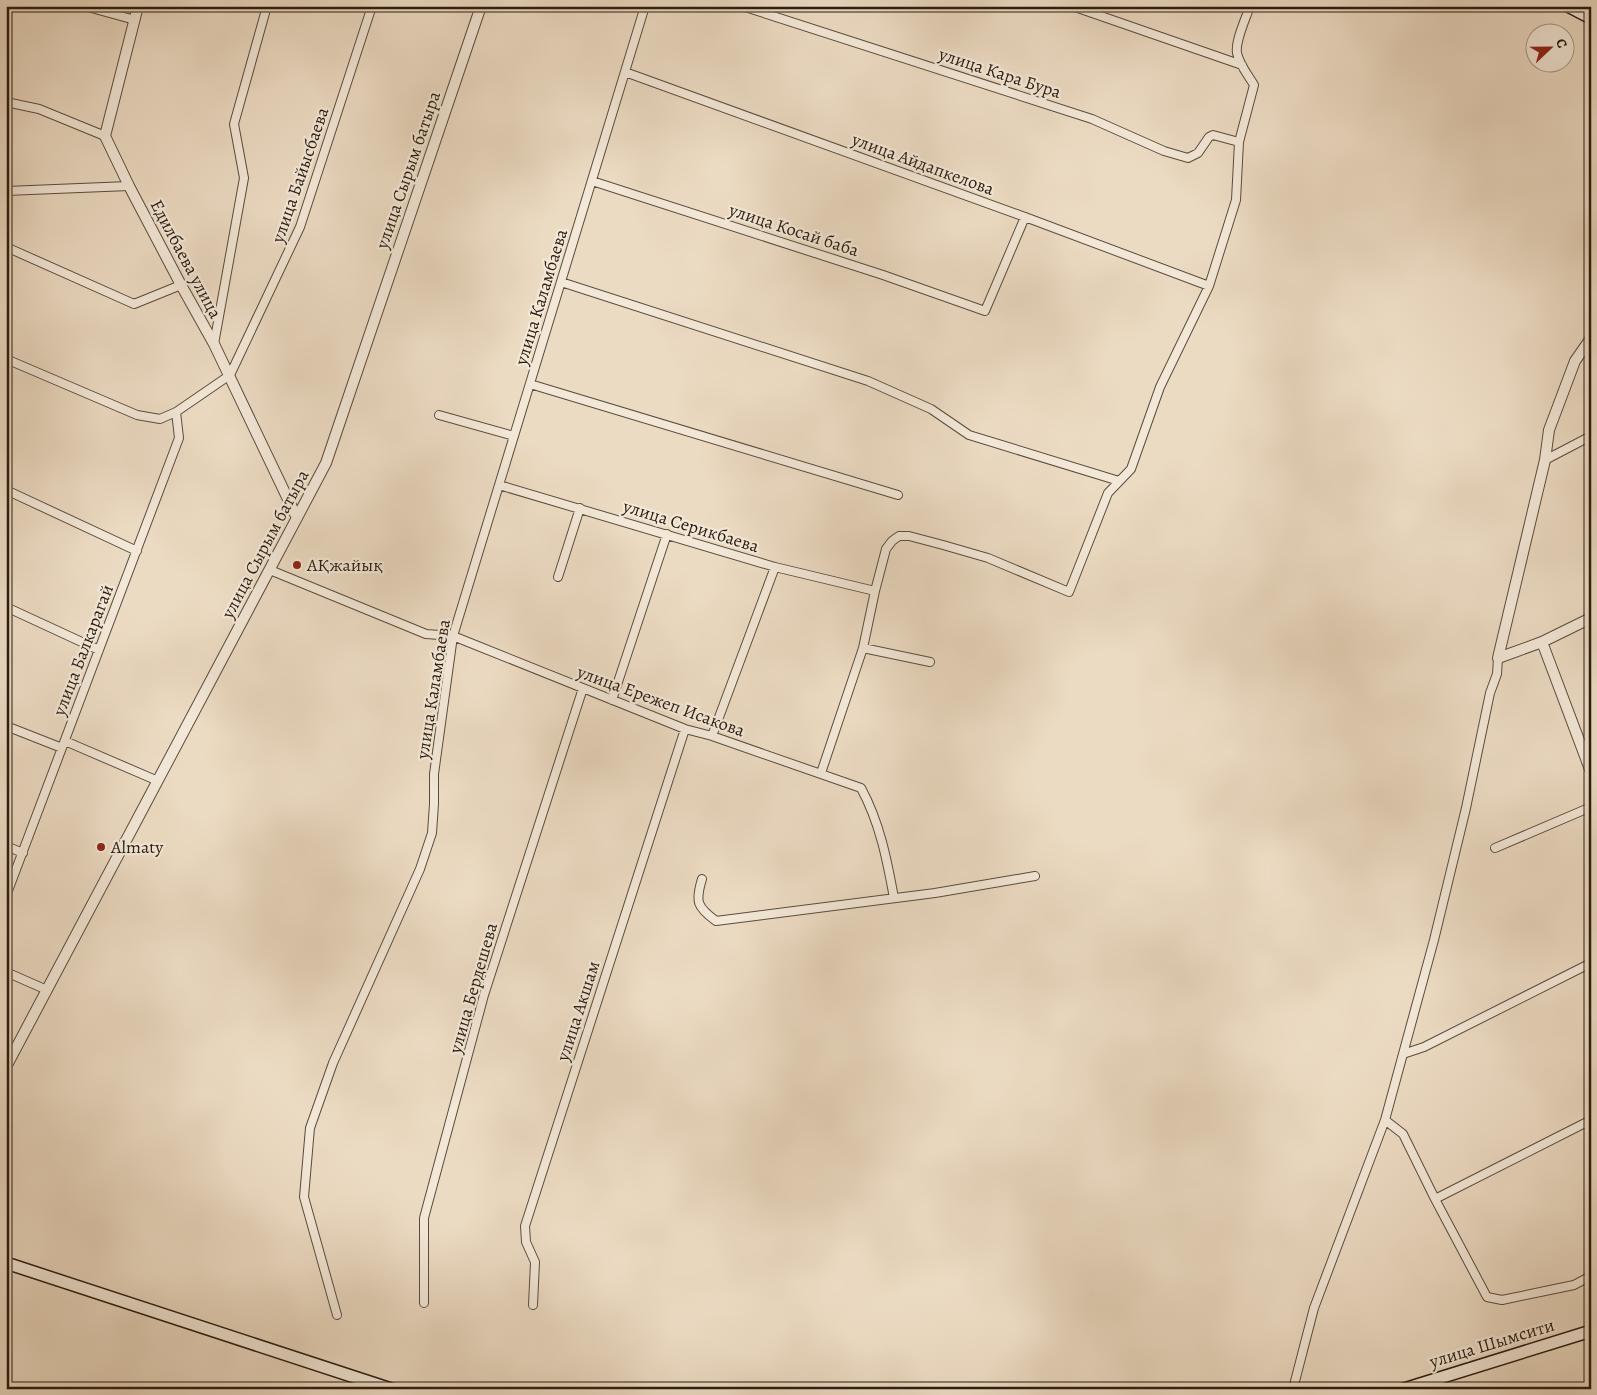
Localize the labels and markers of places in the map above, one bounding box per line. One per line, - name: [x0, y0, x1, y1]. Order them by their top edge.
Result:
- place label: АҚжайық: [306, 553, 383, 577]
- marker: АҚжайық: [291, 559, 303, 571]
- place label: Аlmaty: [110, 835, 164, 859]
- marker: Аlmaty: [95, 841, 107, 853]

